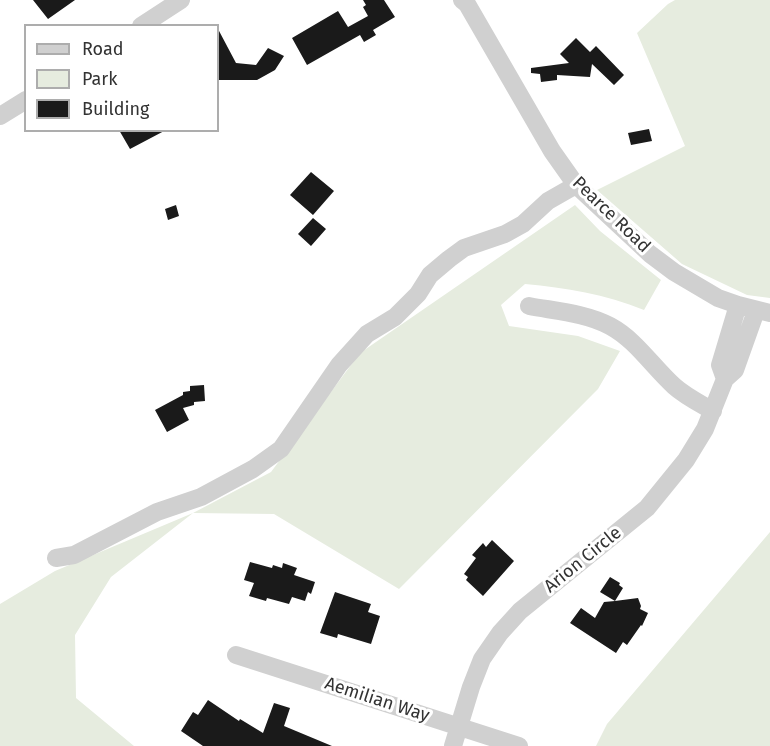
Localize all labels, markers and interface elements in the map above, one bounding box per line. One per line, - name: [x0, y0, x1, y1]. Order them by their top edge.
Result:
- legend: [24, 24, 219, 132]
- text: Road: [82, 38, 124, 60]
- text: Park: [82, 68, 117, 90]
- text: Building: [82, 98, 149, 120]
- street label: Pearce Road: [568, 172, 654, 258]
- street label: Arion Circle: [540, 522, 626, 598]
- street label: Aemilian Way: [322, 673, 432, 727]

